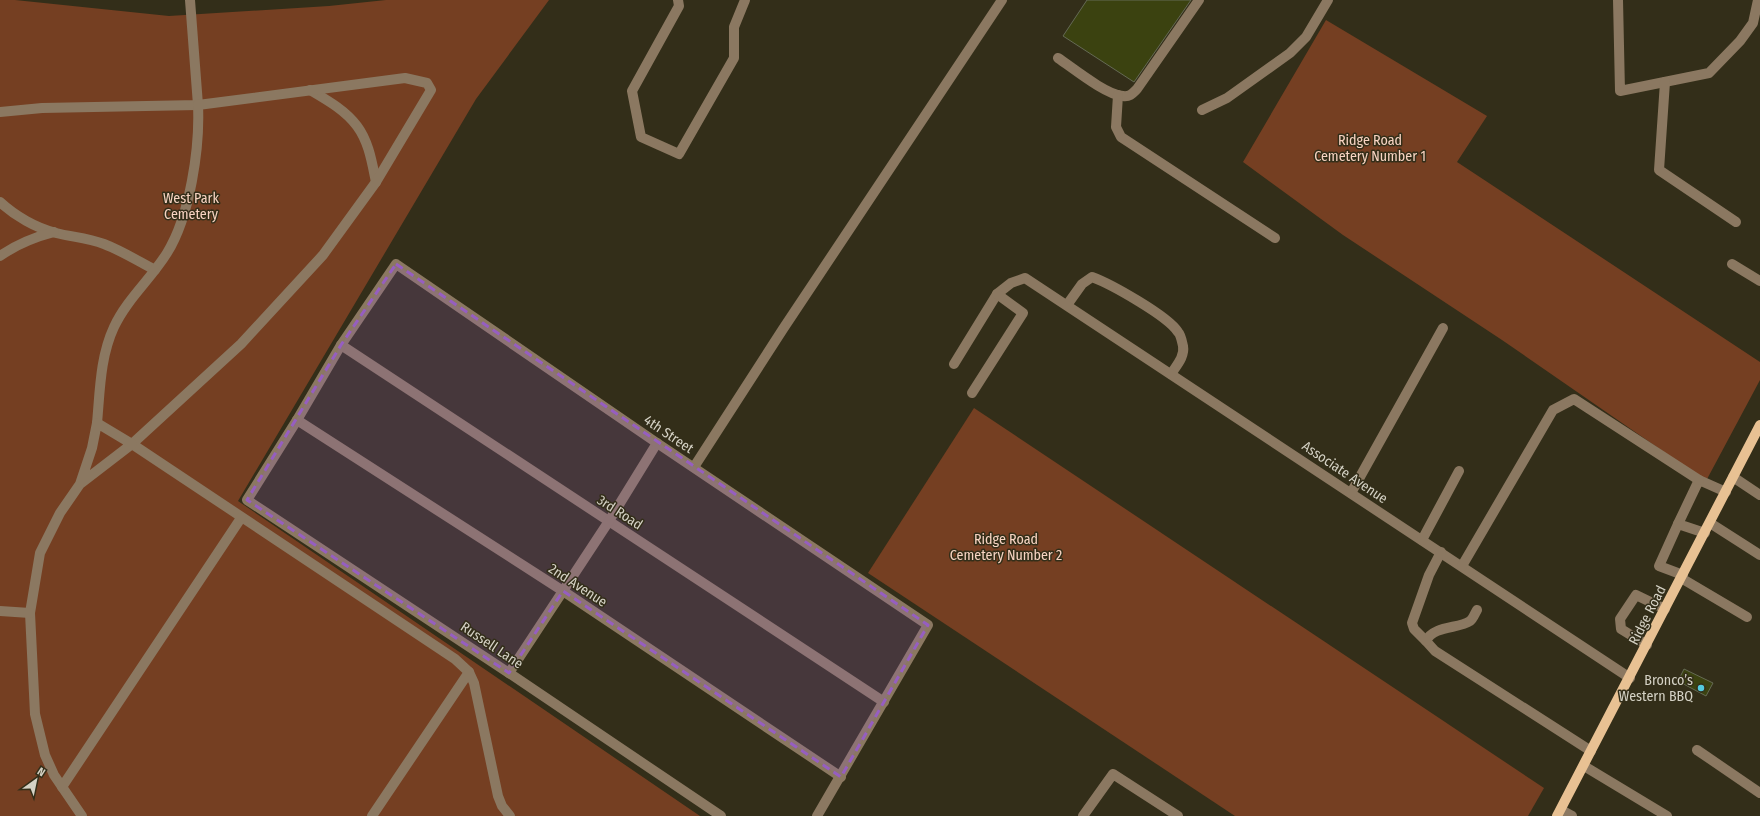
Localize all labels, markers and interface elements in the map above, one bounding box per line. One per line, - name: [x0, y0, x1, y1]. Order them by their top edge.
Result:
- park label: Ridge Road Cemetery Number 1: [1314, 132, 1426, 165]
- park label: West Park Cemetery: [163, 190, 219, 223]
- street label: 4th Street: [641, 412, 697, 457]
- street label: Associate Avenue: [1299, 438, 1391, 507]
- street label: 3rd Road: [594, 492, 646, 533]
- park label: Ridge Road Cemetery Number 2: [950, 531, 1062, 564]
- street label: 2nd Avenue: [545, 560, 610, 611]
- street label: Ridge Road: [1625, 583, 1670, 648]
- street label: Russell Lane: [457, 618, 526, 673]
- place label: Bronco’s Western BBQ: [1619, 672, 1693, 705]
- marker: Bronco’s Western BBQ: [1696, 683, 1706, 693]
- north arrow: [16, 760, 56, 800]
- text: N: [35, 765, 47, 779]

